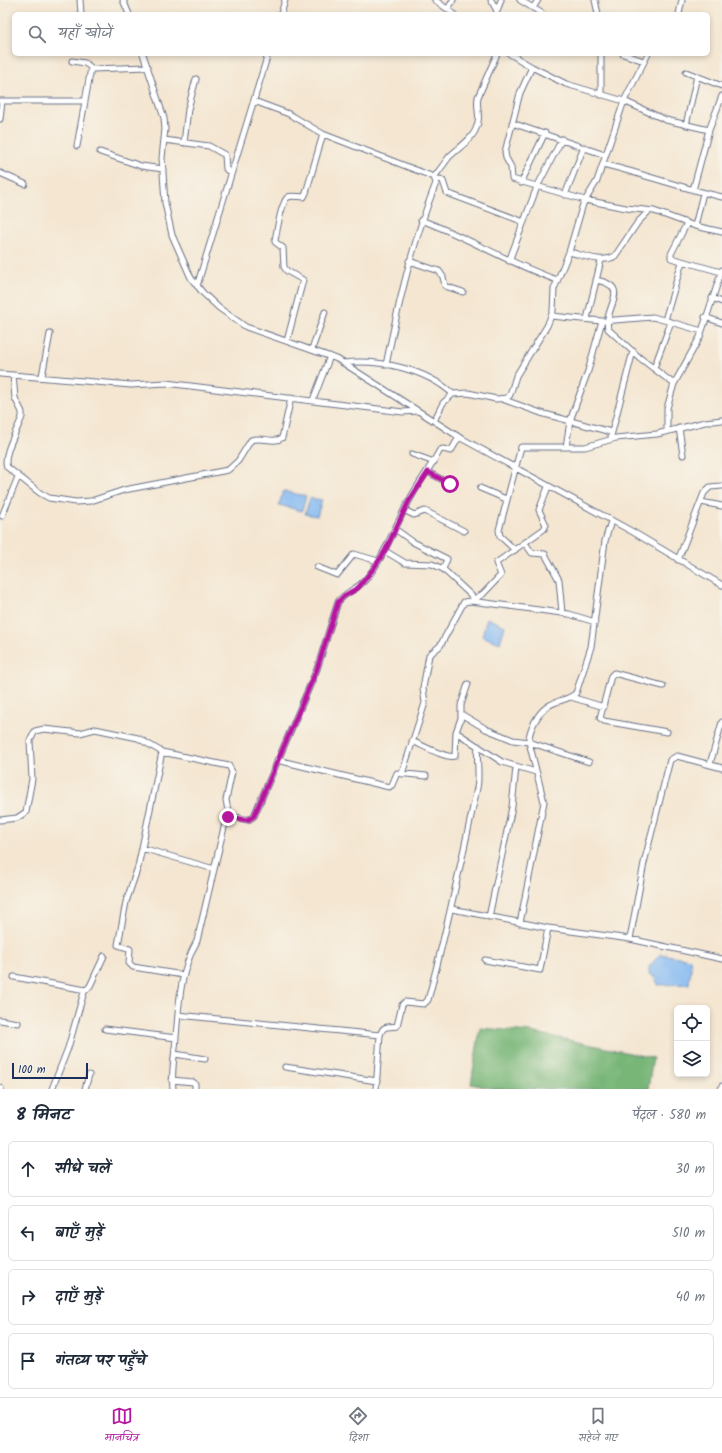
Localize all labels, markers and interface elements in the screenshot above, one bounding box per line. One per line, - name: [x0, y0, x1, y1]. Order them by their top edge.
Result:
- search box: [12, 12, 710, 56]
- text: यहाँ खोजें: [58, 22, 112, 46]
- icon: search: [26, 23, 48, 45]
- route start: [441, 475, 459, 493]
- route end: [219, 808, 237, 826]
- map controls: [674, 1005, 710, 1077]
- button: locate: [674, 1005, 710, 1041]
- button: layers: [674, 1041, 710, 1077]
- scale bar: [12, 1061, 88, 1080]
- text: 100 m: [18, 1061, 46, 1079]
- text: 8 मिनट: [16, 1102, 71, 1129]
- text: पैदल · 580 m: [633, 1105, 706, 1126]
- text: सीधे चलें: [55, 1157, 110, 1181]
- icon: ahead: [17, 1158, 39, 1180]
- text: 30 m: [676, 1159, 705, 1180]
- text: बाएँ मुड़ें: [55, 1221, 103, 1245]
- icon: left: [17, 1222, 39, 1244]
- text: 510 m: [672, 1223, 705, 1244]
- text: दाएँ मुड़ें: [55, 1285, 102, 1309]
- icon: right: [17, 1286, 39, 1308]
- text: 40 m: [676, 1287, 705, 1308]
- text: गंतव्य पर पहुँचे: [55, 1349, 146, 1373]
- icon: arrive: [17, 1350, 39, 1372]
- tab: मानचित्र: [104, 1405, 139, 1447]
- tab: दिशा: [347, 1405, 369, 1447]
- tab: सहेजे गए: [578, 1405, 618, 1447]

